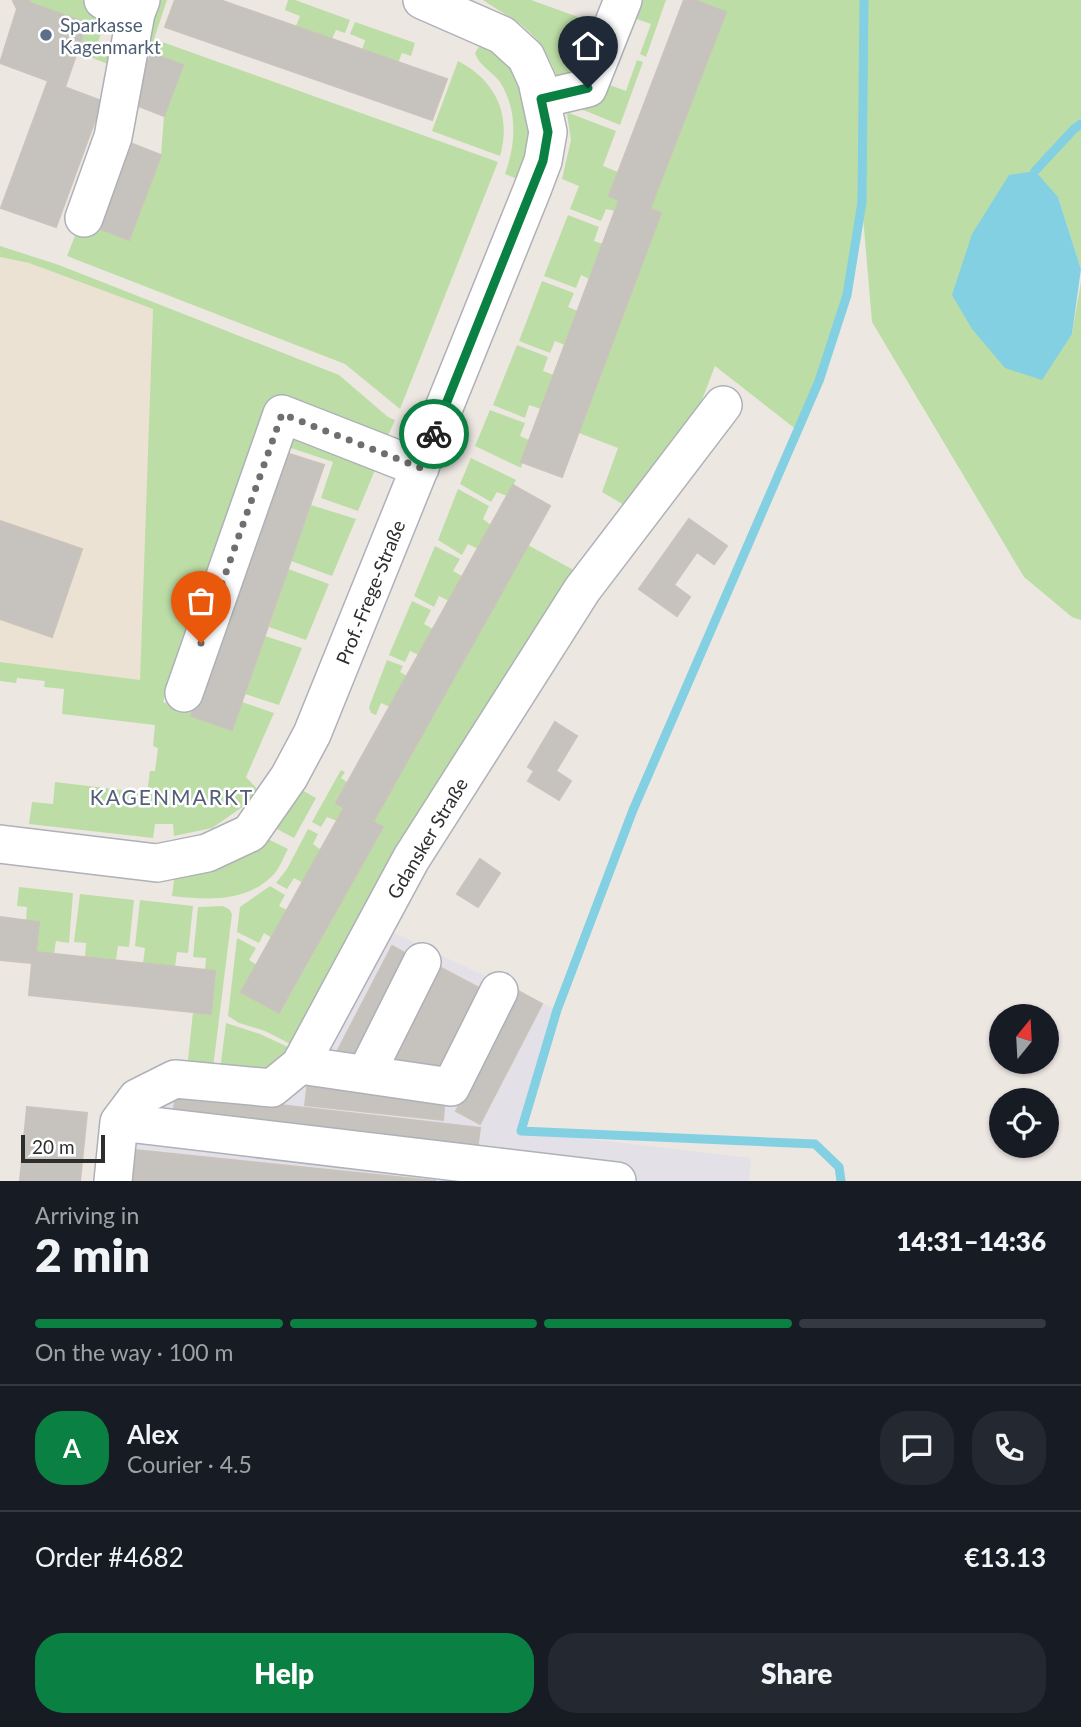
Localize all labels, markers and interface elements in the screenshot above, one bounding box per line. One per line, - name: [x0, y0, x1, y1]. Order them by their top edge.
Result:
- place label: Sparkasse Kagenmarkt: [60, 13, 161, 58]
- pin: [558, 16, 618, 88]
- marker: Sparkasse Kagenmarkt: [38, 27, 54, 43]
- icon: home: [569, 27, 607, 65]
- courier: [399, 399, 469, 469]
- icon: bike: [415, 415, 453, 453]
- street label: Prof.-Frege-Straße: [331, 517, 409, 667]
- pin: [171, 571, 231, 643]
- icon: bag: [182, 582, 220, 620]
- street label: Gdansker Straße: [382, 773, 472, 903]
- district label: KAGENMARKT: [90, 784, 254, 809]
- north arrow: [989, 1004, 1059, 1074]
- map controls: [989, 1004, 1059, 1158]
- button: locate: [989, 1088, 1059, 1158]
- scale bar: [21, 1132, 105, 1164]
- text: 20 m: [32, 1135, 75, 1158]
- text: Arriving in: [35, 1201, 139, 1229]
- text: 14:31–14:36: [896, 1225, 1046, 1257]
- text: 2 min: [35, 1227, 150, 1282]
- text: On the way · 100 m: [35, 1338, 234, 1366]
- button: chat: [880, 1411, 954, 1485]
- button: phone: [972, 1411, 1046, 1485]
- text: Alex: [127, 1418, 179, 1450]
- text: A: [63, 1432, 81, 1464]
- text: Courier · 4.5: [127, 1450, 252, 1478]
- text: Order #4682: [35, 1541, 184, 1573]
- text: €13.13: [964, 1541, 1046, 1573]
- button: Help: [35, 1633, 534, 1713]
- button: Share: [548, 1633, 1046, 1713]

